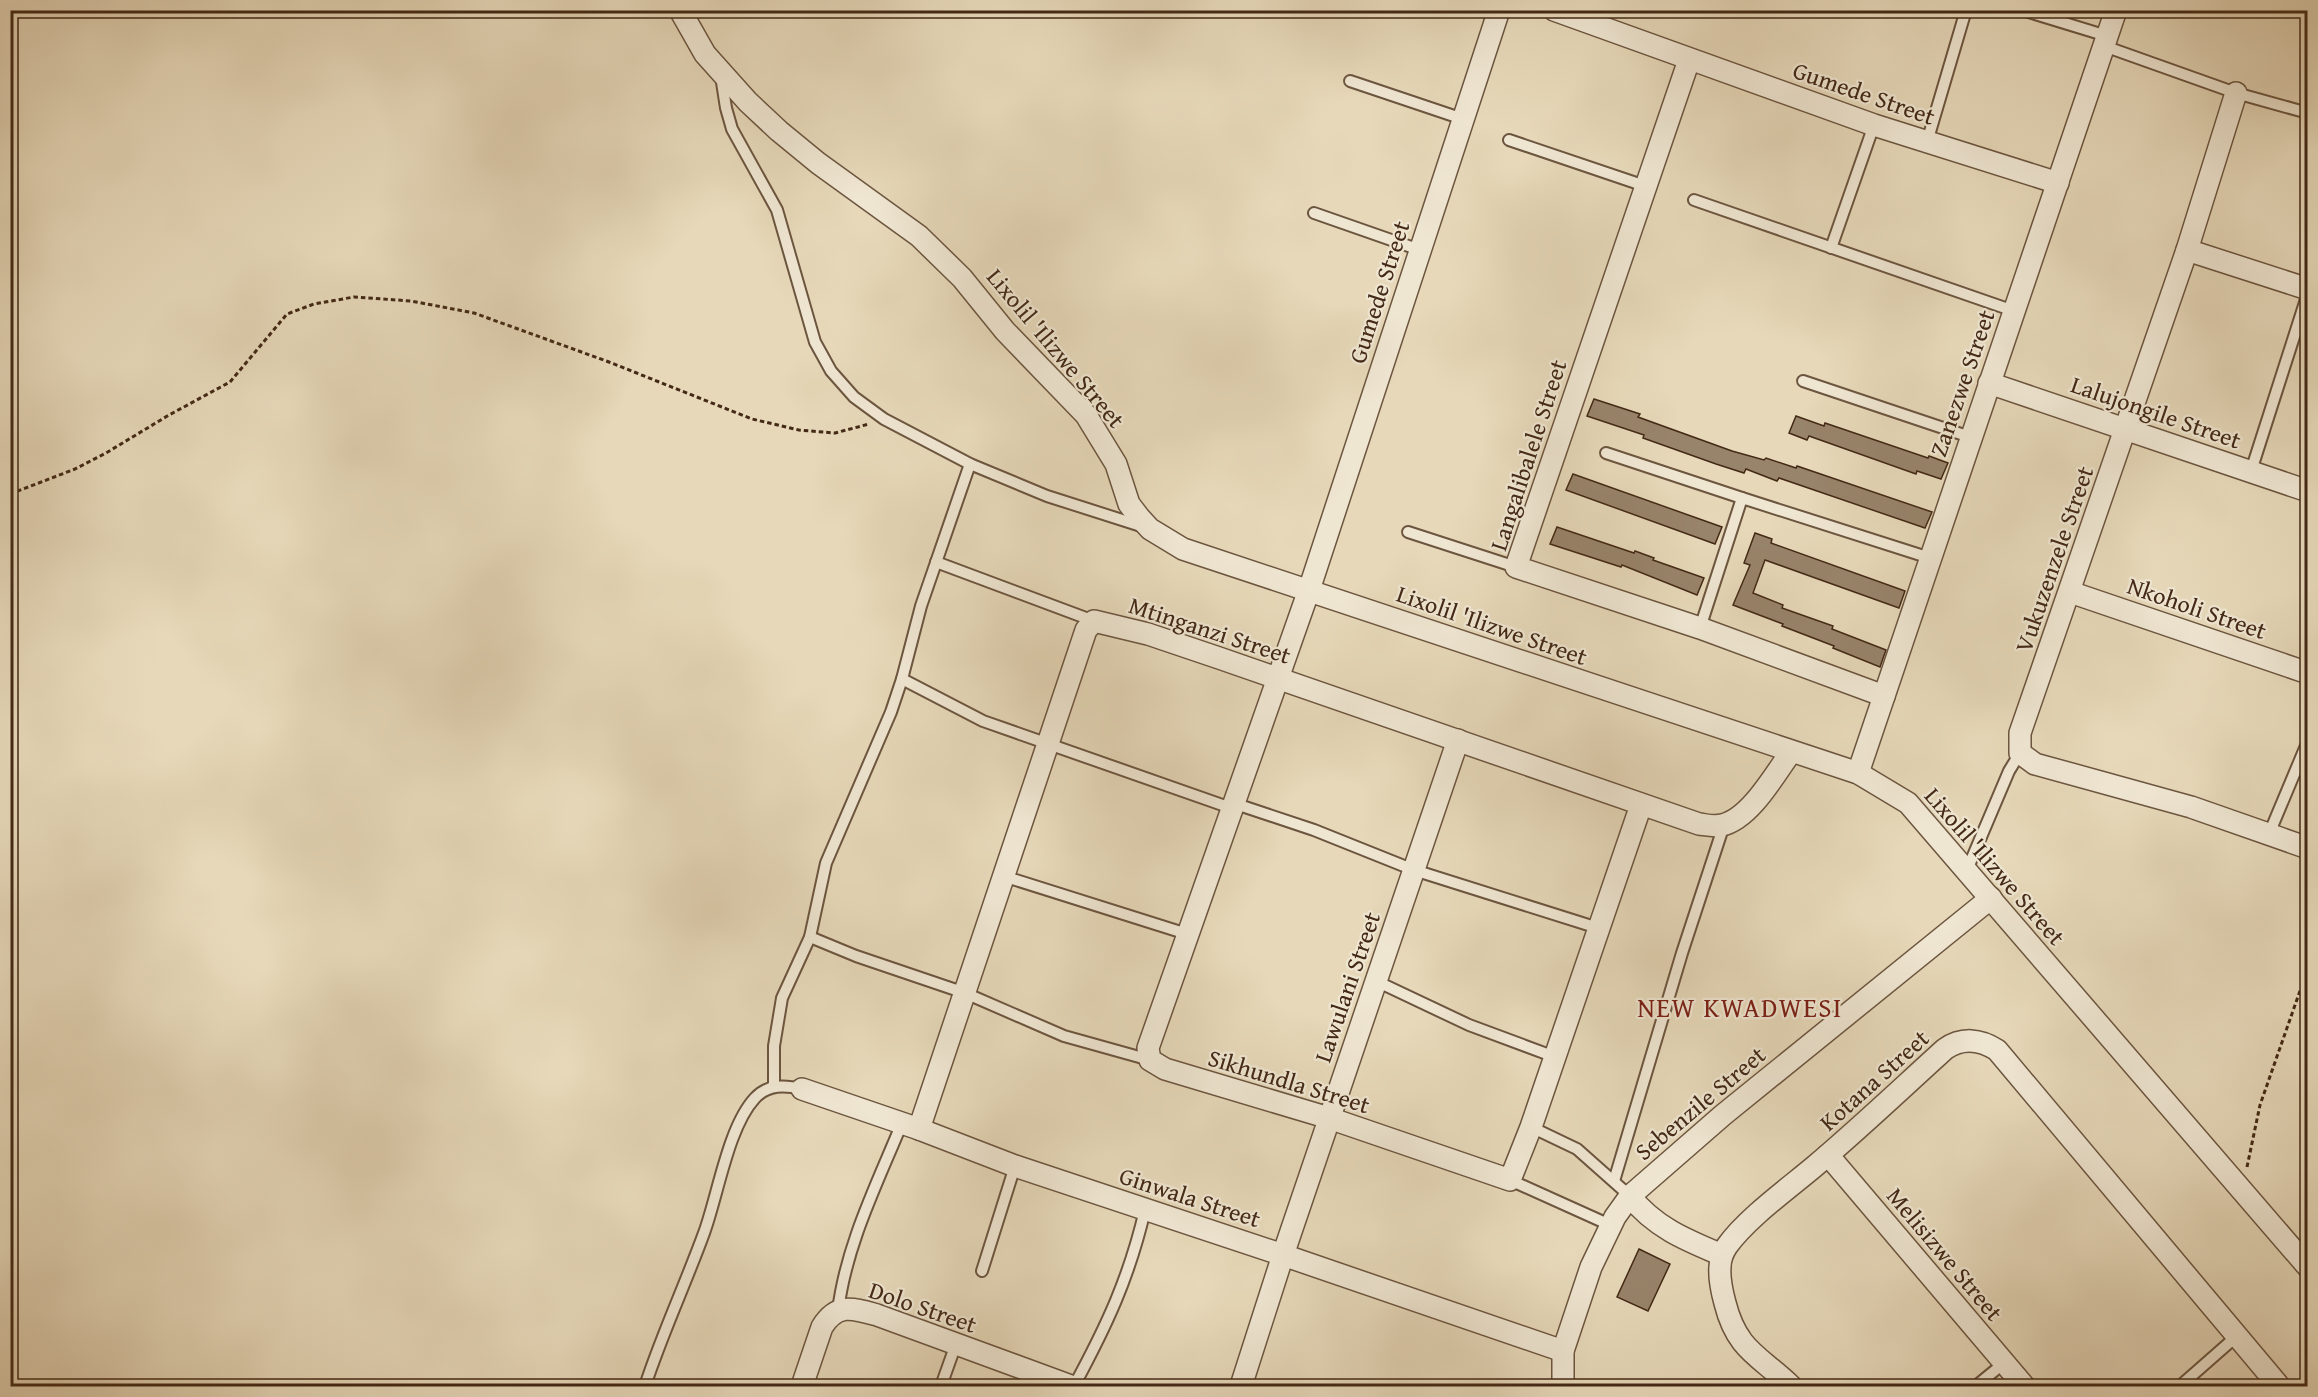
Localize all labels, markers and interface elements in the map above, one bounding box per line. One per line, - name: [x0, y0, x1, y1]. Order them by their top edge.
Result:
- street label: Gumede Street: [1788, 52, 1940, 134]
- street label: Gumede Street: [1339, 216, 1419, 368]
- street label: Lixolil 'Ilizwe Street: [979, 260, 1134, 436]
- street label: Zanezwe Street: [1921, 304, 2004, 461]
- street label: Langalibalele Street: [1481, 354, 1576, 555]
- street label: Lalujongile Street: [2066, 367, 2246, 458]
- street label: Vukuzenzele Street: [2006, 461, 2102, 657]
- street label: Nkoholi Street: [2123, 568, 2272, 648]
- street label: Lixolil 'Ilizwe Street: [1392, 576, 1592, 674]
- street label: Mtinganzi Street: [1125, 587, 1296, 673]
- street label: Lixolil 'Ilizwe Street: [1916, 779, 2074, 953]
- street label: Lawulani Street: [1305, 907, 1389, 1067]
- district label: NEW KWADWESI: [1637, 987, 1843, 1027]
- street label: Kotana Street: [1811, 1021, 1937, 1139]
- street label: Sebenzile Street: [1627, 1037, 1773, 1168]
- street label: Sikhundla Street: [1204, 1040, 1375, 1122]
- street label: Ginwala Street: [1115, 1158, 1266, 1236]
- street label: Melisizwe Street: [1879, 1180, 2012, 1329]
- street label: Dolo Street: [864, 1272, 982, 1342]

